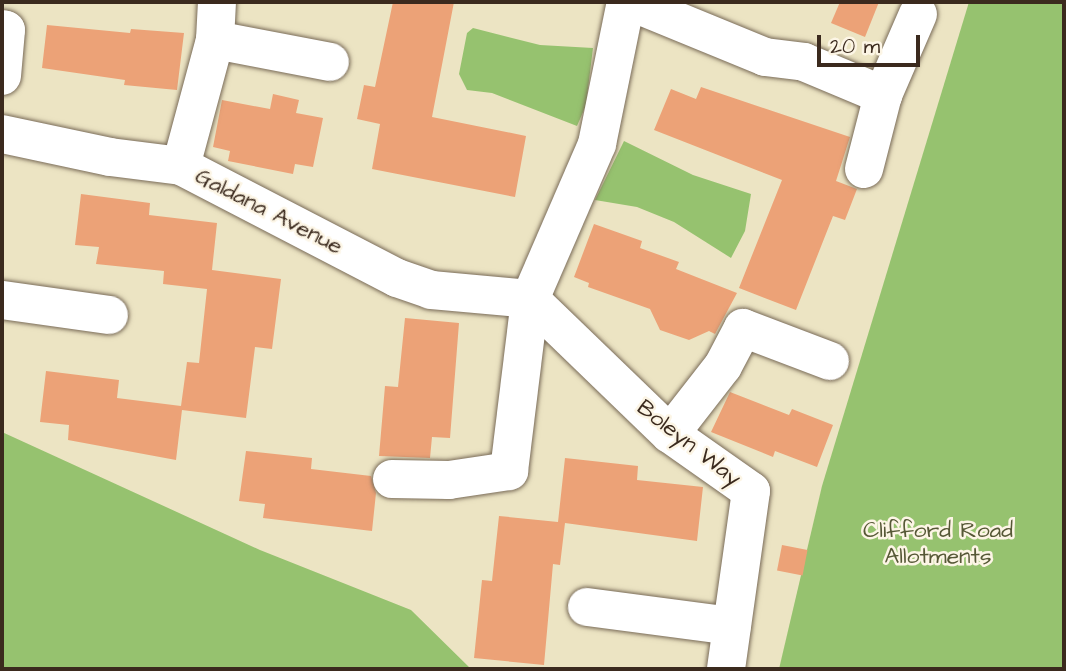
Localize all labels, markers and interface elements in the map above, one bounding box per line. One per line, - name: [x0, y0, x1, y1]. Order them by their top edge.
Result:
- scale bar: [821, 21, 924, 65]
- text: 20 m: [830, 32, 880, 61]
- street label: Galdana Avenue: [191, 162, 347, 260]
- street label: Boleyn Way: [631, 394, 747, 492]
- park label: Clifford Road Allotments: [863, 516, 1013, 570]

